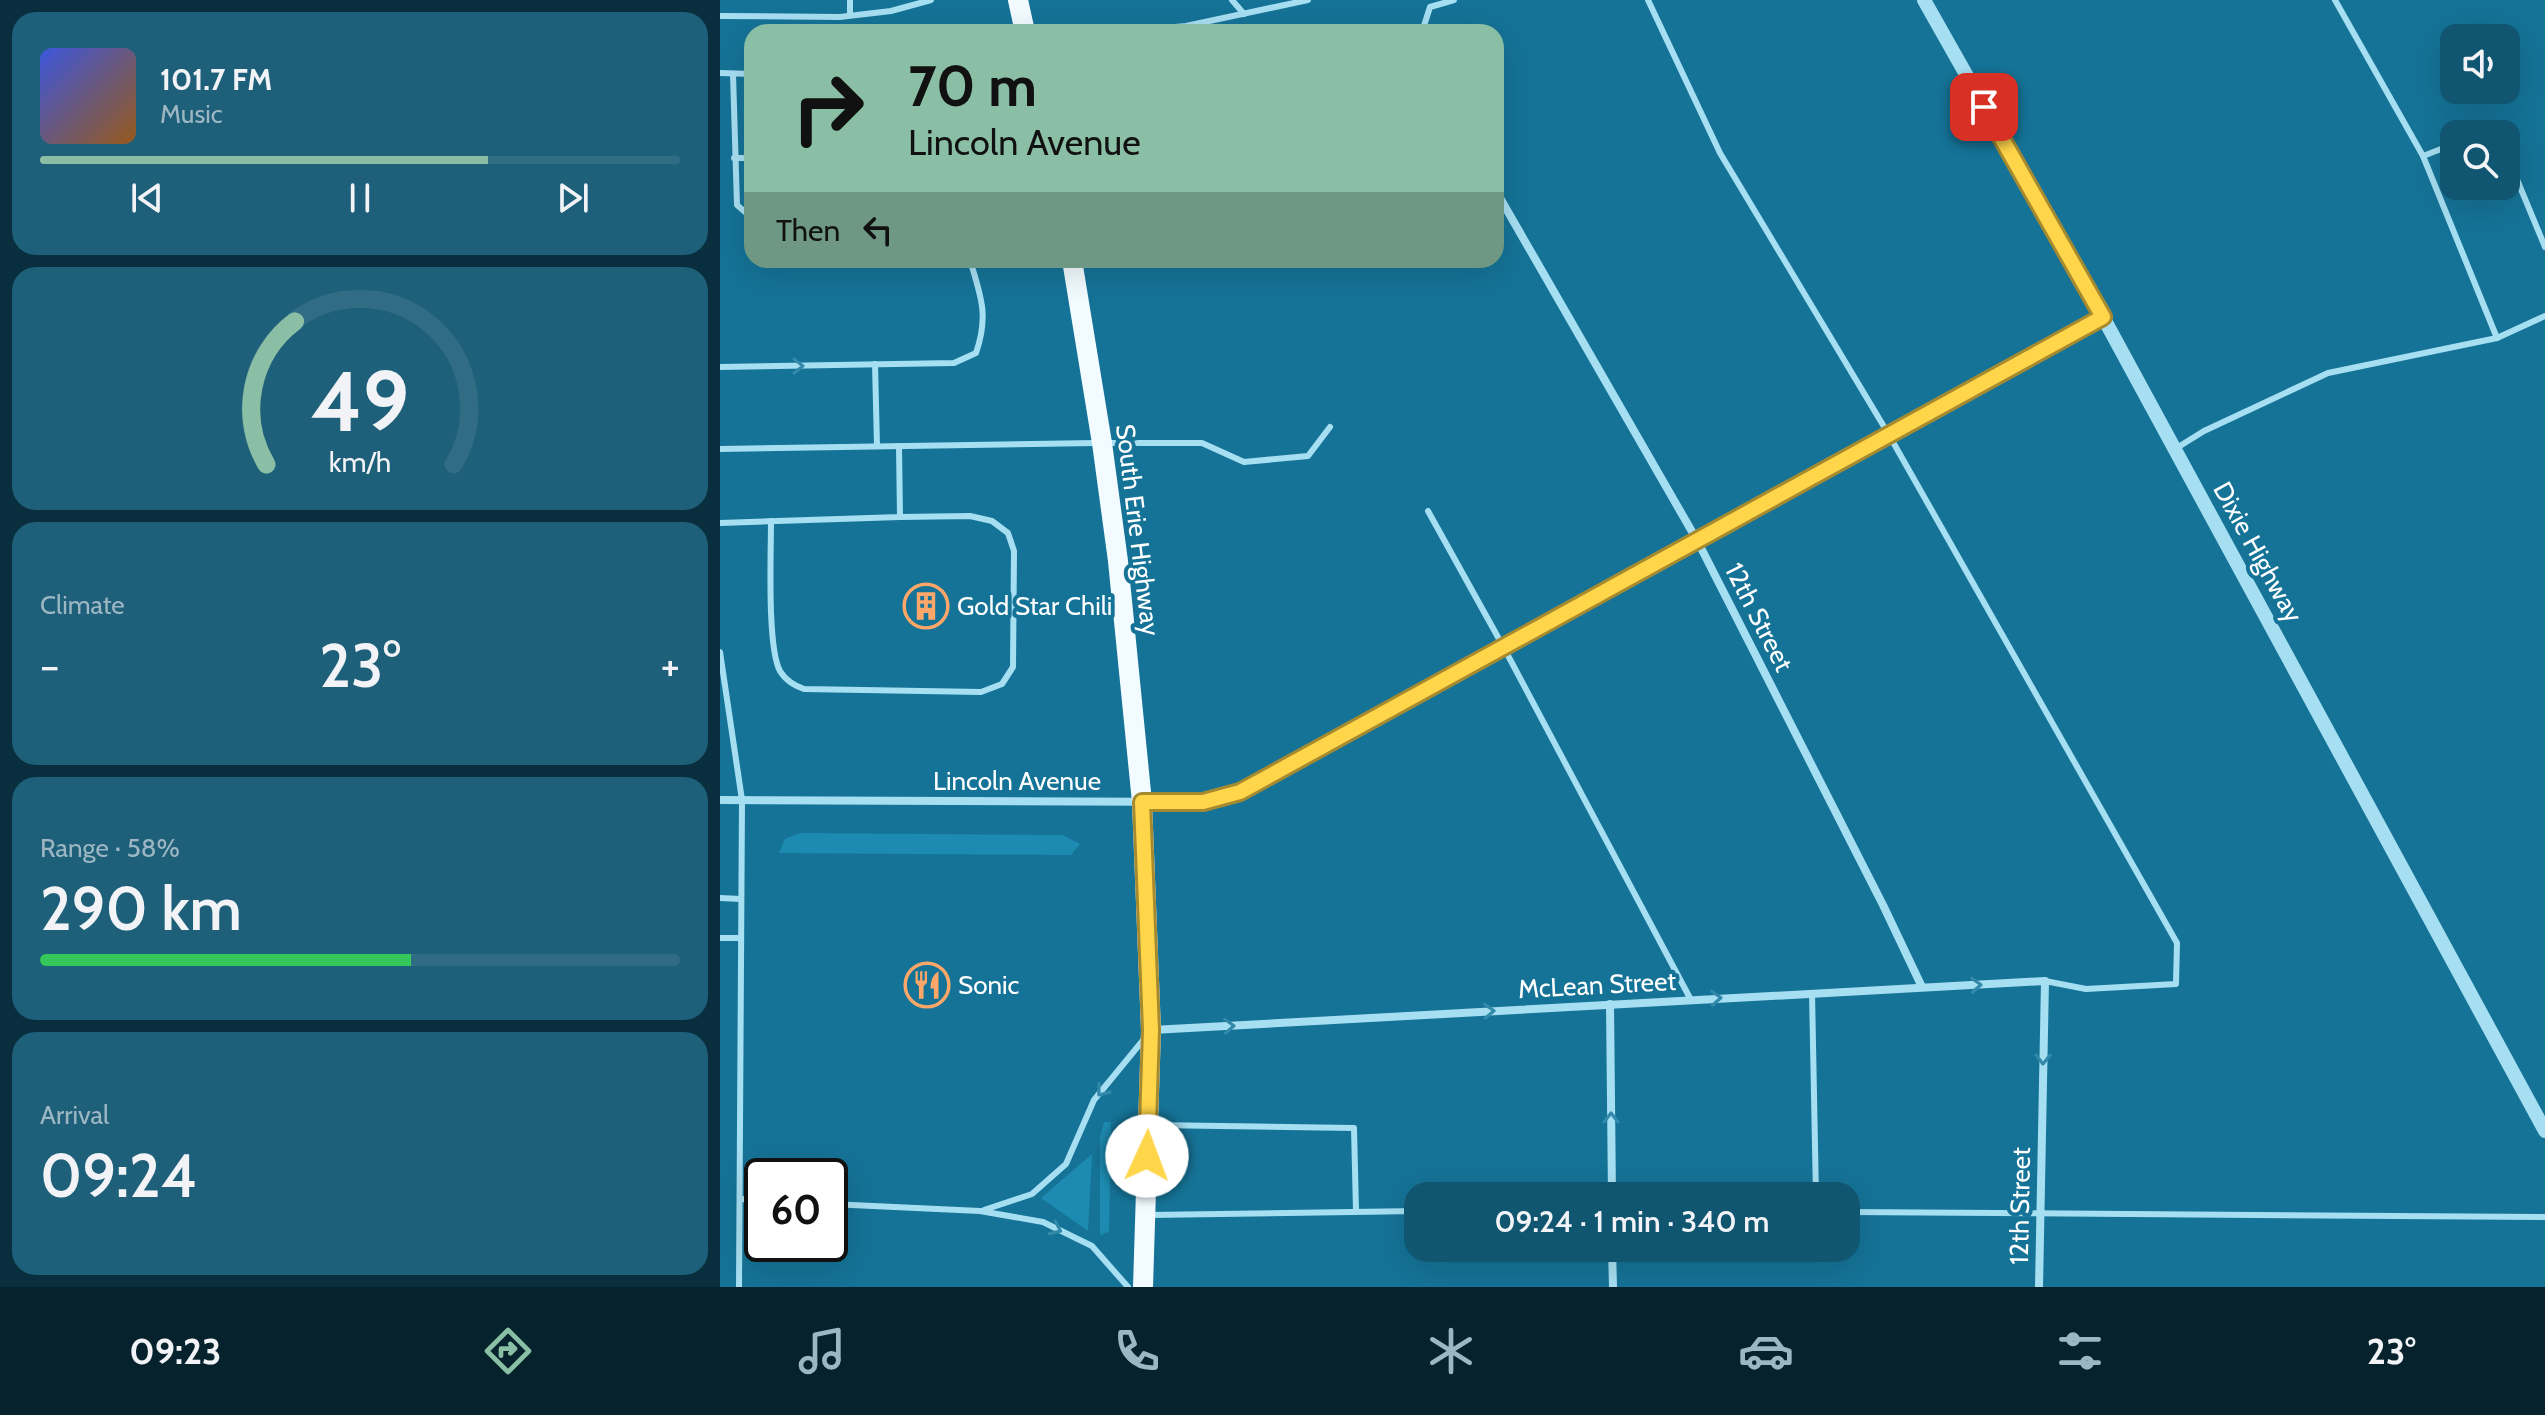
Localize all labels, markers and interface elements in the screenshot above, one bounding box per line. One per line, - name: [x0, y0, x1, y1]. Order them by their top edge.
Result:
- map controls: [2440, 24, 2520, 200]
- button: sound: [2440, 24, 2520, 104]
- text: 70 m: [908, 52, 1037, 120]
- icon: right: [776, 56, 880, 160]
- text: 101.7 FM: [160, 61, 272, 98]
- pin: [1950, 73, 2018, 141]
- icon: arrive: [1962, 85, 2006, 129]
- text: Music: [160, 98, 223, 130]
- text: Lincoln Avenue: [908, 120, 1141, 164]
- button: search: [2440, 120, 2520, 200]
- icon: previous: [125, 176, 169, 220]
- icon: pause: [338, 176, 382, 220]
- icon: next: [551, 176, 595, 220]
- icon: left: [856, 208, 900, 252]
- text: Then: [776, 212, 840, 249]
- text: 49: [311, 350, 409, 451]
- one-way arrow: [792, 357, 805, 374]
- street label: South Erie Highway: [1109, 422, 1167, 638]
- text: km/h: [329, 444, 391, 479]
- street label: Dixie Highway: [2206, 476, 2310, 628]
- street label: 12th Street: [1718, 557, 1800, 677]
- building icon: Gold Star Chili: [902, 582, 950, 630]
- text: Climate: [40, 589, 125, 621]
- place label: Gold Star Chili: [957, 590, 1112, 622]
- text: 23°: [319, 629, 401, 702]
- text: −: [40, 639, 59, 692]
- text: +: [661, 639, 680, 692]
- street label: Lincoln Avenue: [933, 765, 1101, 797]
- text: Range · 58%: [40, 832, 180, 864]
- text: 290 km: [40, 872, 242, 945]
- restaurant icon: Sonic: [903, 961, 951, 1009]
- street label: McLean Street: [1517, 965, 1677, 1005]
- place label: Sonic: [958, 969, 1020, 1001]
- one-way arrow: [1970, 976, 1983, 993]
- one-way arrow: [1710, 990, 1723, 1007]
- one-way arrow: [1483, 1003, 1496, 1020]
- one-way arrow: [1223, 1018, 1236, 1035]
- one-way arrow: [2035, 1053, 2052, 1066]
- one-way arrow: [1097, 1082, 1112, 1096]
- text: Arrival: [40, 1099, 109, 1131]
- one-way arrow: [1602, 1111, 1620, 1124]
- position arrow: [1105, 1114, 1189, 1198]
- text: 09:24: [40, 1139, 197, 1212]
- street label: 12th Street: [2003, 1147, 2037, 1265]
- speed limit sign: 60: [744, 1158, 848, 1262]
- text: 09:24 · 1 min · 340 m: [1495, 1203, 1769, 1240]
- one-way arrow: [1048, 1219, 1062, 1235]
- icon: directions: [480, 1323, 536, 1379]
- icon: music: [794, 1323, 850, 1379]
- icon: phone: [1109, 1323, 1165, 1379]
- icon: climate: [1423, 1323, 1479, 1379]
- icon: car: [1738, 1323, 1794, 1379]
- icon: filters: [2052, 1323, 2108, 1379]
- text: 09:23: [129, 1329, 221, 1373]
- text: 23°: [2367, 1329, 2416, 1373]

